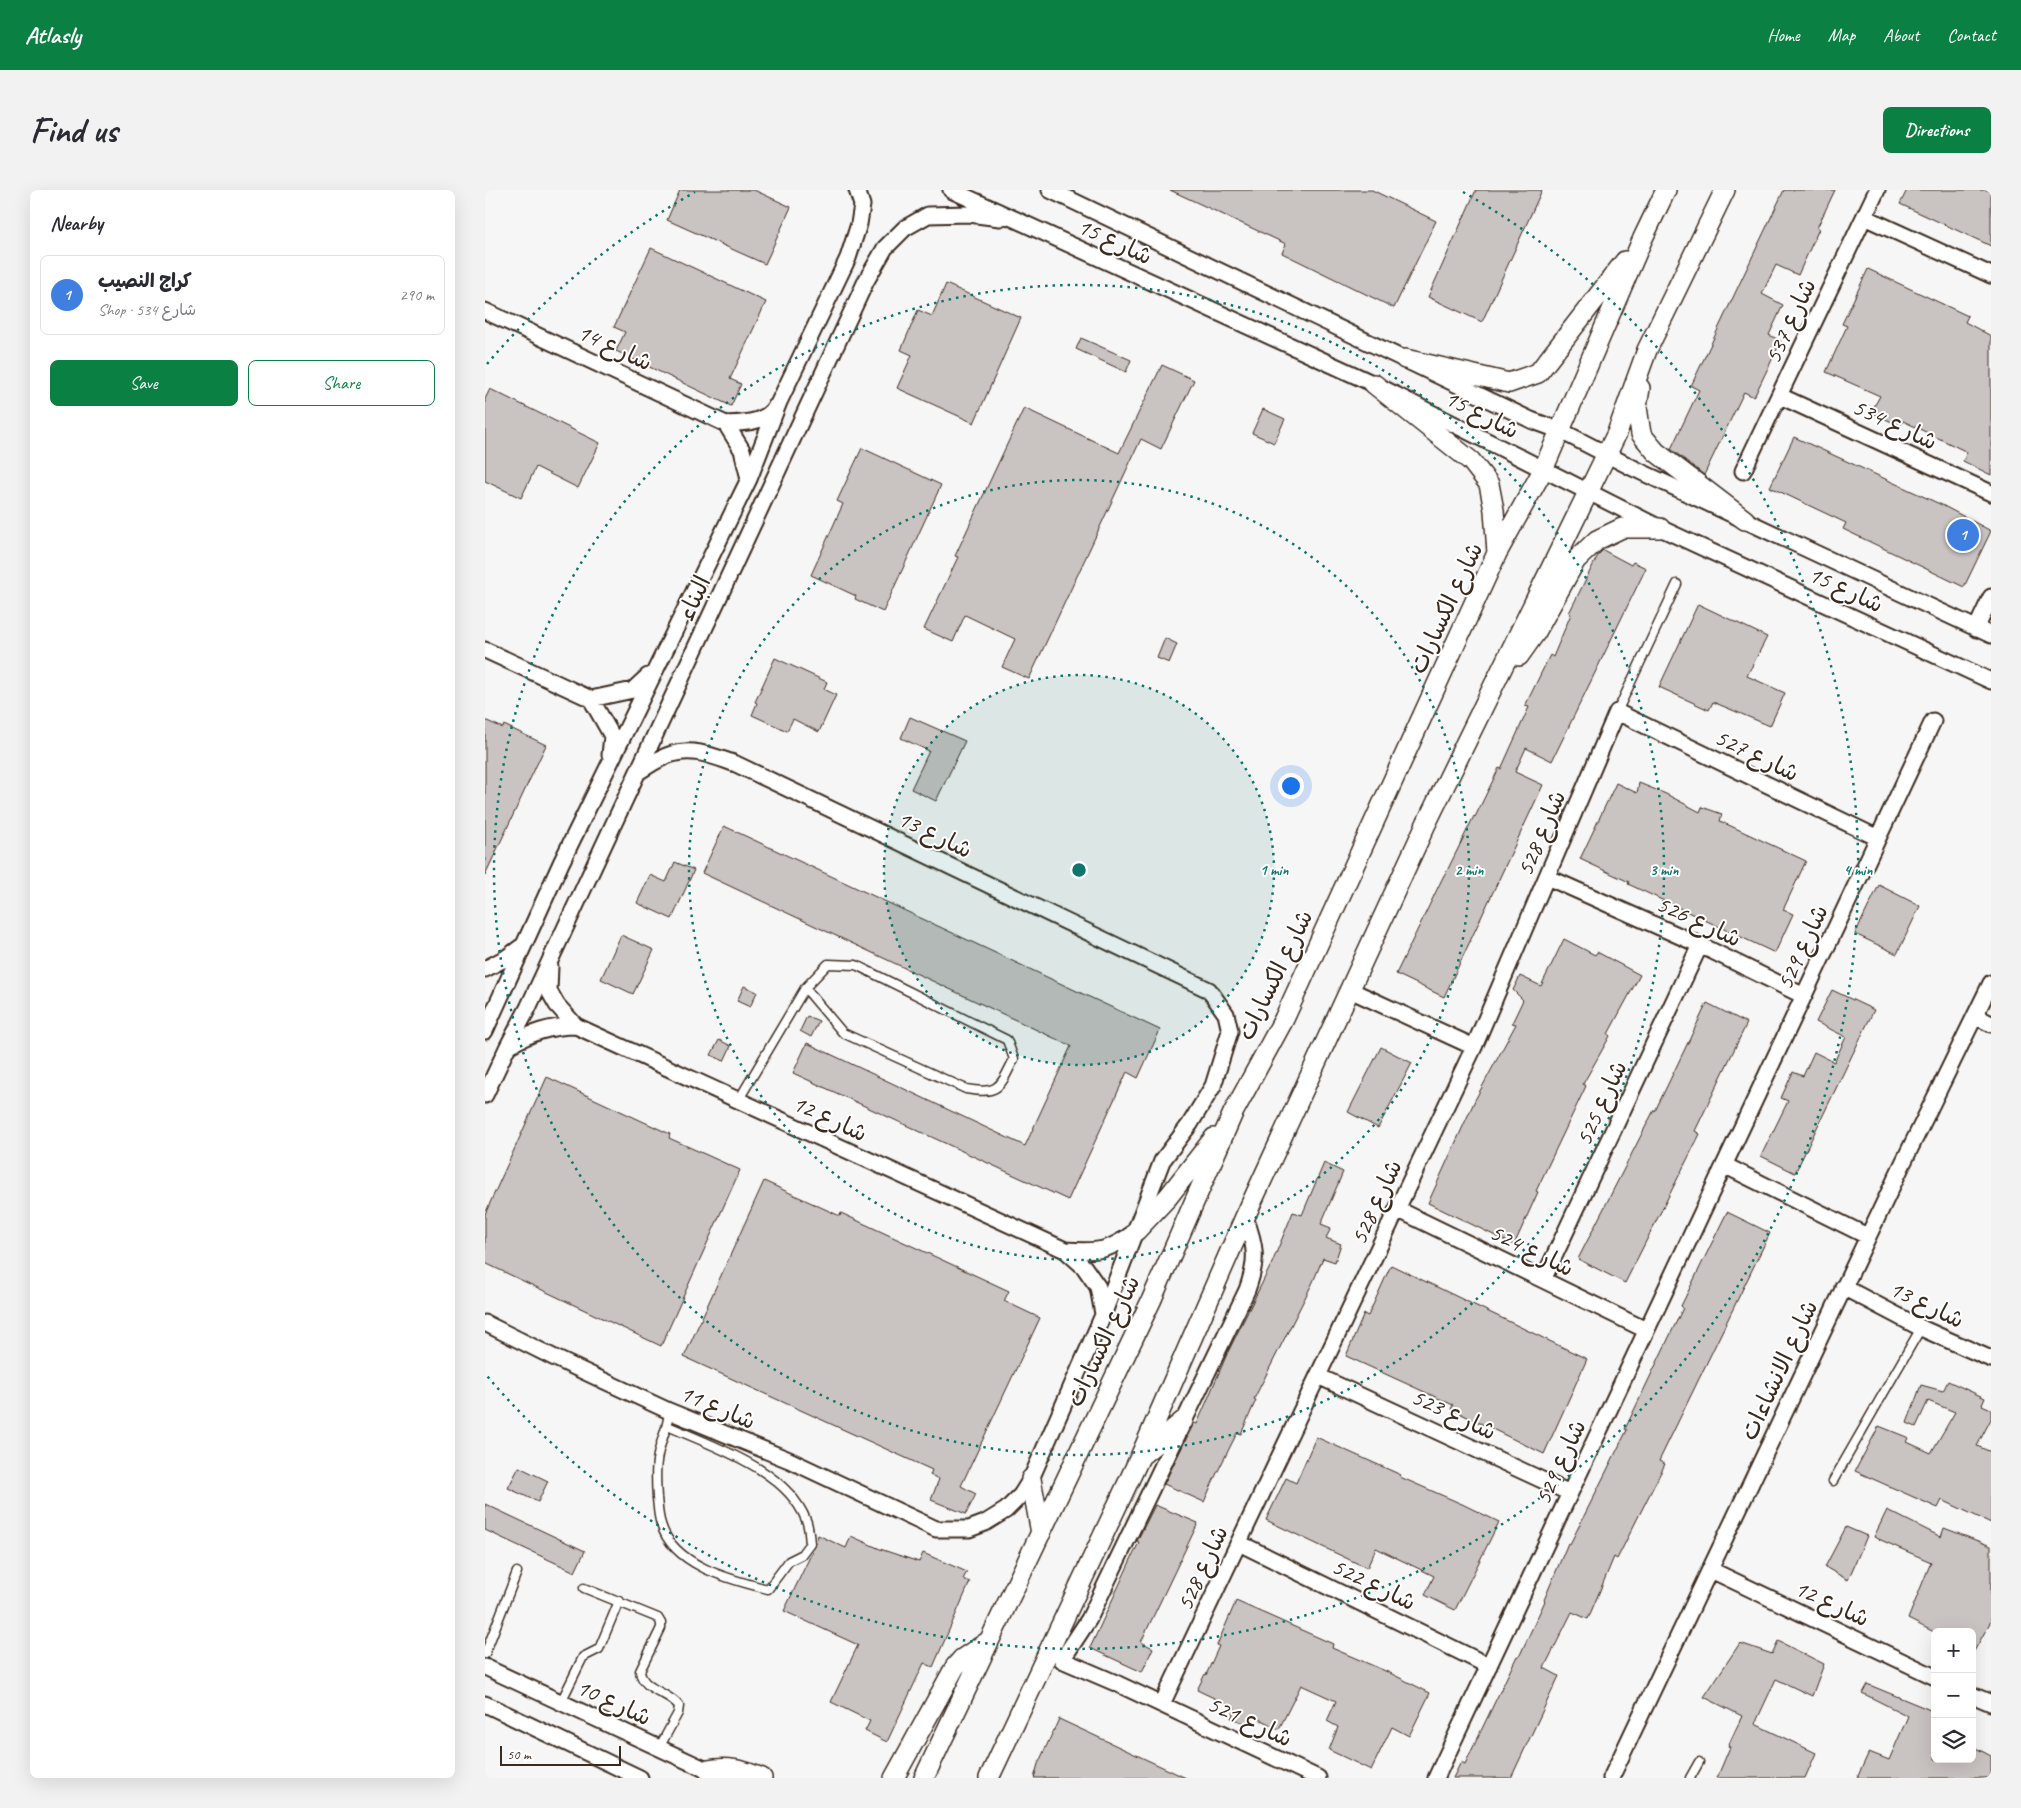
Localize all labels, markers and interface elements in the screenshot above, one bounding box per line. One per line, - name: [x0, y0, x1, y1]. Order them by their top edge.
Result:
- text: Atlasly: [25, 20, 81, 50]
- text: Home: [1767, 24, 1800, 46]
- text: Map: [1828, 24, 1855, 46]
- text: About: [1883, 24, 1919, 46]
- text: Contact: [1947, 24, 1996, 46]
- button: Directions: [1883, 107, 1991, 153]
- text: Find us: [30, 108, 117, 153]
- text: Nearby: [50, 210, 103, 236]
- street label: شارع 15: [1072, 211, 1157, 273]
- text: كراج النصيب: [98, 269, 192, 293]
- street label: شارع 537: [1757, 274, 1824, 369]
- text: 1: [63, 285, 71, 305]
- text: 290 m: [400, 285, 434, 305]
- text: Shop · شارع 534: [98, 300, 196, 320]
- street label: شارع 14: [572, 317, 657, 379]
- button: Save: [50, 360, 238, 406]
- button: Share: [248, 360, 435, 406]
- street label: شارع 15: [1439, 383, 1524, 447]
- street label: شارع 534: [1847, 391, 1942, 458]
- pin: 1: [1947, 516, 1979, 554]
- street label: شارع الكسارات: [1403, 538, 1491, 679]
- street label: شارع 15: [1803, 559, 1888, 621]
- street label: البناء: [671, 571, 717, 625]
- street label: شارع 527: [1709, 722, 1804, 790]
- your location: [1278, 773, 1304, 799]
- street label: شارع 528: [1510, 786, 1574, 881]
- street label: شارع 13: [892, 803, 977, 867]
- centre of rings: [1070, 861, 1088, 879]
- text: 1 min: [1260, 861, 1289, 880]
- text: 2 min: [1455, 861, 1484, 880]
- text: 3 min: [1650, 861, 1679, 880]
- text: 4 min: [1844, 861, 1873, 880]
- street label: شارع 526: [1651, 888, 1746, 955]
- street label: شارع 529: [1769, 900, 1836, 995]
- street label: شارع الكسارات: [1231, 905, 1321, 1046]
- street label: شارع 525: [1568, 1056, 1635, 1151]
- street label: شارع 12: [787, 1088, 872, 1150]
- street label: شارع 528: [1343, 1155, 1410, 1250]
- street label: شارع 524: [1484, 1217, 1579, 1285]
- street label: شارع الكسارات: [1060, 1271, 1148, 1412]
- street label: شارع 13: [1884, 1273, 1969, 1337]
- street label: شارع الانشاءات: [1733, 1295, 1826, 1446]
- street label: شارع 11: [675, 1378, 760, 1438]
- street label: شارع 523: [1406, 1381, 1501, 1448]
- street label: شارع 529: [1527, 1415, 1594, 1510]
- street label: شارع 528: [1169, 1521, 1236, 1616]
- street label: شارع 522: [1326, 1551, 1421, 1619]
- street label: شارع 12: [1789, 1573, 1874, 1635]
- map controls: [1931, 1628, 1976, 1763]
- button: +: [1931, 1628, 1976, 1673]
- street label: شارع 10: [571, 1672, 656, 1734]
- button: −: [1931, 1673, 1976, 1718]
- street label: شارع 521: [1202, 1688, 1297, 1755]
- button: layers: [1931, 1718, 1976, 1763]
- scale bar: [500, 1743, 621, 1766]
- text: 50 m: [507, 1746, 531, 1763]

